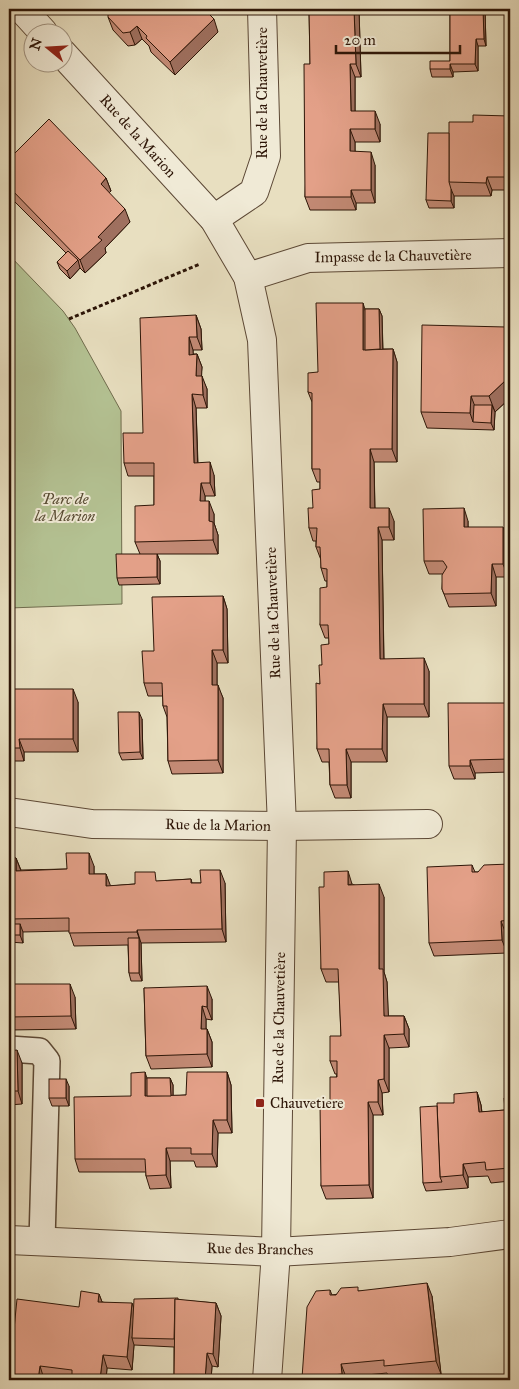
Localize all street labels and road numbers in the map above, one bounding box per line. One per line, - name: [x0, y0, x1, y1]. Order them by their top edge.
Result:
- street label: Rue de la Chauvetière: [253, 27, 271, 159]
- street label: Rue de la Marion: [96, 91, 180, 181]
- street label: Impasse de la Chauvetière: [314, 246, 472, 266]
- street label: Rue de la Chauvetière: [262, 547, 284, 679]
- street label: Rue de la Marion: [165, 815, 271, 835]
- street label: Rue de la Chauvetière: [269, 952, 289, 1084]
- street label: Rue des Branches: [207, 1239, 313, 1259]

